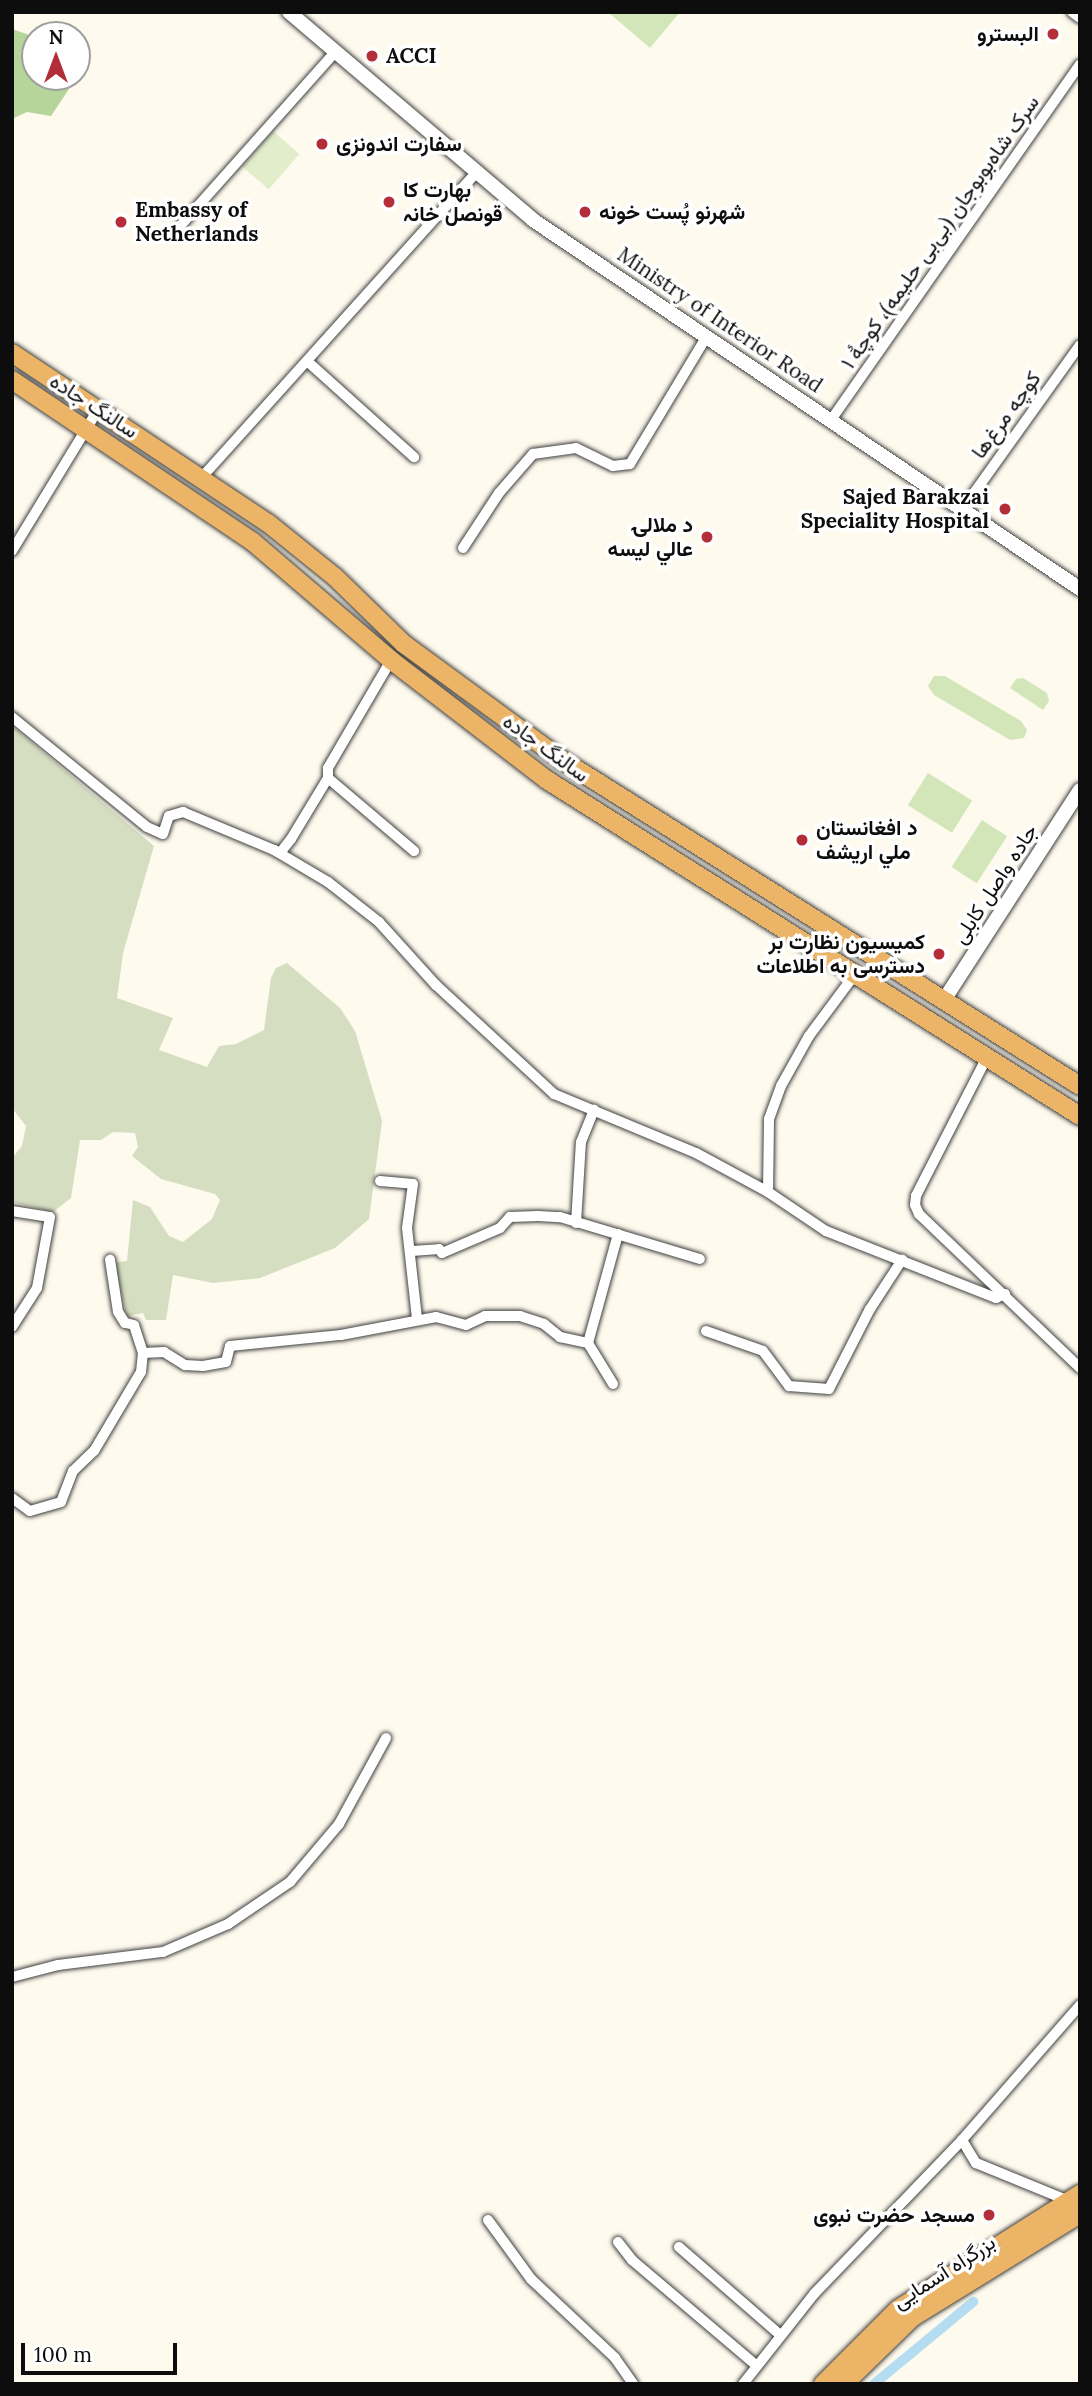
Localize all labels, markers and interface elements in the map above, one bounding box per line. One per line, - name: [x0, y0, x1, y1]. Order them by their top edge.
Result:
- north arrow: [21, 21, 91, 91]
- place label: البسترو: [977, 21, 1039, 47]
- text: N: [49, 25, 63, 49]
- marker: البسترو: [1045, 26, 1061, 42]
- place label: ACCI: [386, 43, 437, 69]
- marker: ACCI: [364, 48, 380, 64]
- street label: سرک شاه‌بوبوجان (بی‌بی حلیمه)، کوچۀ ۱: [835, 90, 1045, 374]
- place label: سفارت اندونزی: [336, 131, 462, 157]
- marker: سفارت اندونزی: [314, 136, 330, 152]
- place label: بھارت کا قونصل خانہ: [403, 177, 503, 227]
- marker: بھارت کا قونصل خانہ: [381, 194, 397, 210]
- place label: Embassy of Netherlands: [135, 197, 259, 247]
- place label: شهرنو پُست خونه: [599, 199, 745, 225]
- marker: شهرنو پُست خونه: [577, 204, 593, 220]
- marker: Embassy of Netherlands: [113, 214, 129, 230]
- street label: Ministry of Interior Road: [613, 242, 827, 398]
- street label: کوچه مرغ‌ها: [966, 367, 1046, 463]
- street label: سالنگ جاده: [45, 368, 143, 444]
- place label: Sajed Barakzai Speciality Hospital: [801, 484, 989, 534]
- marker: Sajed Barakzai Speciality Hospital: [995, 499, 1015, 519]
- place label: د ملالۍ عالي لیسه: [608, 512, 693, 562]
- marker: د ملالۍ عالي لیسه: [699, 529, 715, 545]
- street label: سالنگ جاده: [498, 708, 594, 788]
- place label: د افغانستان ملي اریشف: [816, 815, 917, 865]
- street label: جاده واصل کابلی: [947, 819, 1043, 949]
- marker: د افغانستان ملي اریشف: [794, 832, 810, 848]
- place label: کمیسیون نظارت بر دسترسی به اطلاعات: [756, 929, 925, 979]
- marker: کمیسیون نظارت بر دسترسی به اطلاعات: [931, 946, 947, 962]
- place label: مسجد حضرت نبوی: [813, 2202, 975, 2228]
- marker: مسجد حضرت نبوی: [981, 2207, 997, 2223]
- street label: بزرگراه آسمایی: [888, 2229, 1000, 2315]
- scale bar: [24, 2330, 180, 2374]
- text: 100 m: [34, 2341, 92, 2368]

